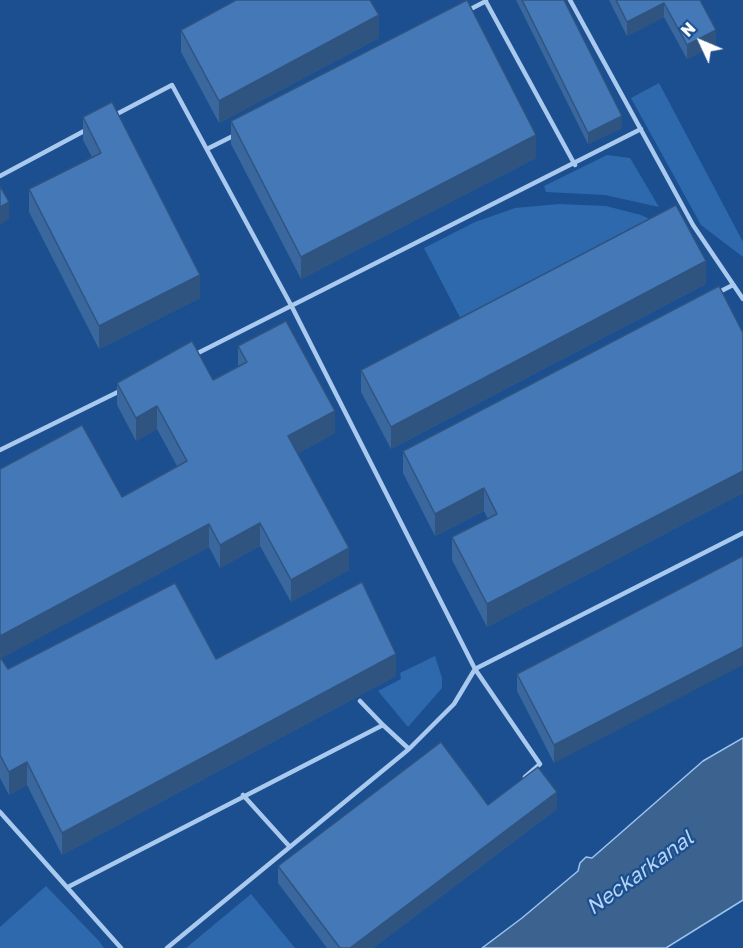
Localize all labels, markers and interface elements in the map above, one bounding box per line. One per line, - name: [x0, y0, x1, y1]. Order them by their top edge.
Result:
- north arrow: [671, 12, 731, 72]
- text: N: [677, 18, 699, 41]
- water label: Neckarkanal: [581, 826, 699, 920]

